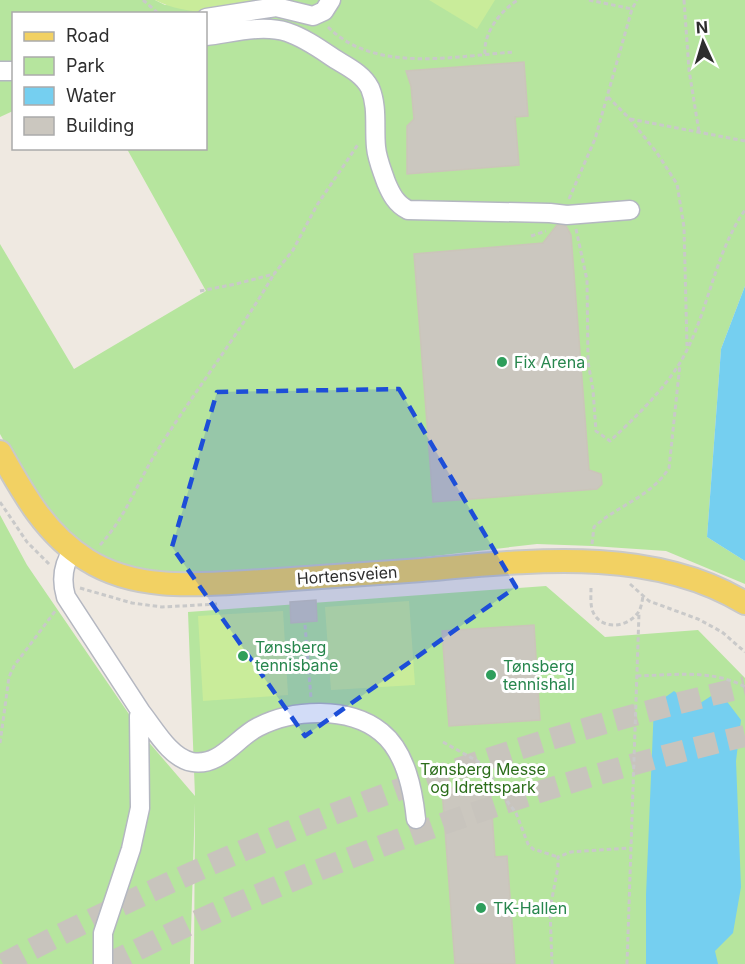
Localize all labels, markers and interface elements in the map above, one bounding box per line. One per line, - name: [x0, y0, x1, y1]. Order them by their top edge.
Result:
- legend: [12, 12, 207, 150]
- north arrow: [673, 12, 733, 72]
- text: N: [695, 17, 709, 37]
- text: Road: [66, 25, 109, 46]
- text: Park: [66, 55, 105, 76]
- text: Water: [66, 85, 116, 106]
- text: Building: [66, 115, 134, 136]
- place label: Fix Arena: [514, 352, 585, 372]
- marker: Fix Arena: [495, 355, 509, 369]
- street label: Hortensveien: [296, 562, 398, 588]
- place label: Tønsberg tennisbane: [255, 637, 338, 675]
- marker: Tønsberg tennisbane: [236, 649, 250, 663]
- place label: Tønsberg tennishall: [503, 656, 575, 694]
- marker: Tønsberg tennishall: [484, 668, 498, 682]
- park label: Tønsberg Messe og Idrettspark: [420, 759, 546, 797]
- place label: TK-Hallen: [493, 898, 567, 918]
- marker: TK-Hallen: [474, 901, 488, 915]

